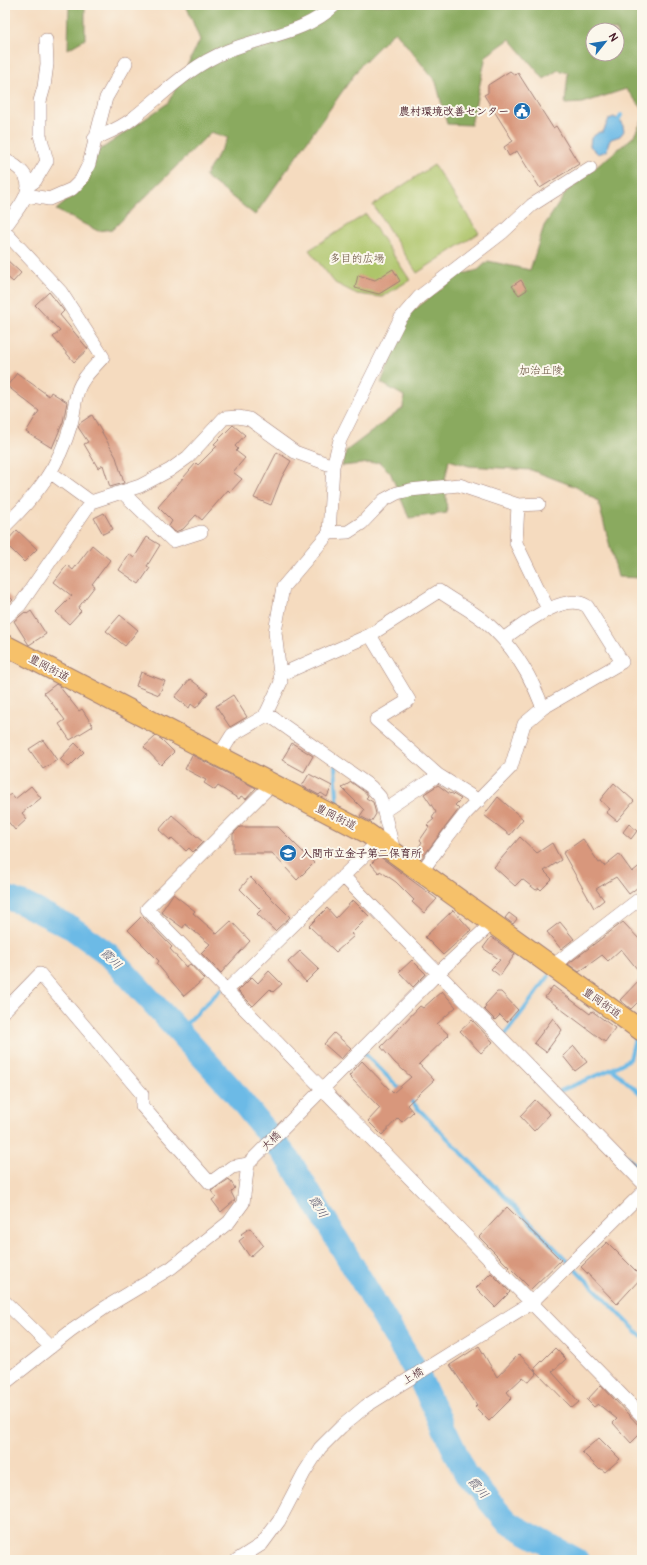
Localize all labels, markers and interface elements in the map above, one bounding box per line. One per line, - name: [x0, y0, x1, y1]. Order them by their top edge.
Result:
- north arrow: [585, 22, 625, 62]
- text: N: [606, 31, 621, 44]
- public building icon: 農村環境改善センター: [512, 101, 532, 121]
- place label: 農村環境改善センター: [399, 105, 509, 118]
- park label: 多目的広場: [330, 252, 385, 265]
- park label: 加治丘陵: [519, 364, 563, 377]
- street label: 豊岡街道: [27, 652, 71, 684]
- street label: 豊岡街道: [313, 801, 359, 833]
- school or university icon: 入間市立金子第二保育所: [278, 843, 298, 863]
- place label: 入間市立金子第二保育所: [301, 847, 422, 860]
- water label: 霞川: [97, 945, 125, 973]
- street label: 豊岡街道: [580, 985, 624, 1021]
- street label: 大橋: [259, 1129, 283, 1153]
- water label: 霞川: [305, 1193, 331, 1221]
- street label: 上橋: [400, 1365, 426, 1387]
- water label: 霞川: [465, 1474, 491, 1502]

